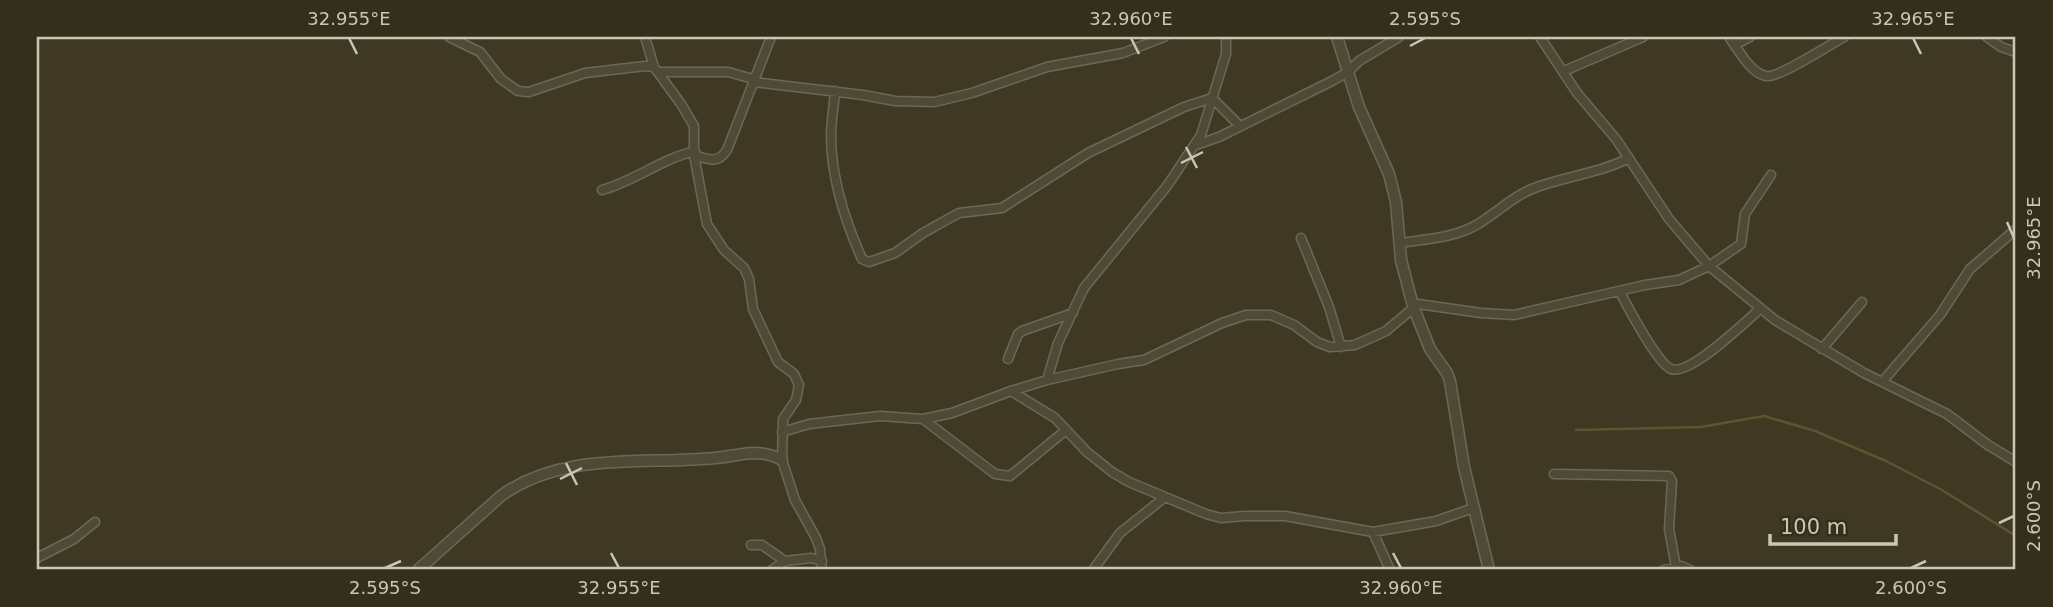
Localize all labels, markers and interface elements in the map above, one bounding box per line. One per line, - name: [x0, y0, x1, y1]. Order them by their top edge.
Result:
- text: 32.955°E: [307, 8, 391, 29]
- text: 32.960°E: [1089, 8, 1173, 29]
- text: 2.595°S: [1389, 8, 1461, 29]
- text: 32.965°E: [1871, 8, 1955, 29]
- text: 32.965°E: [2023, 196, 2044, 280]
- text: 2.600°S: [2023, 480, 2044, 552]
- scale bar: [1770, 502, 1896, 546]
- text: 100 m: [1780, 515, 1847, 539]
- text: 2.595°S: [349, 577, 421, 598]
- text: 32.955°E: [577, 577, 661, 598]
- text: 32.960°E: [1359, 577, 1443, 598]
- text: 2.600°S: [1875, 577, 1947, 598]

